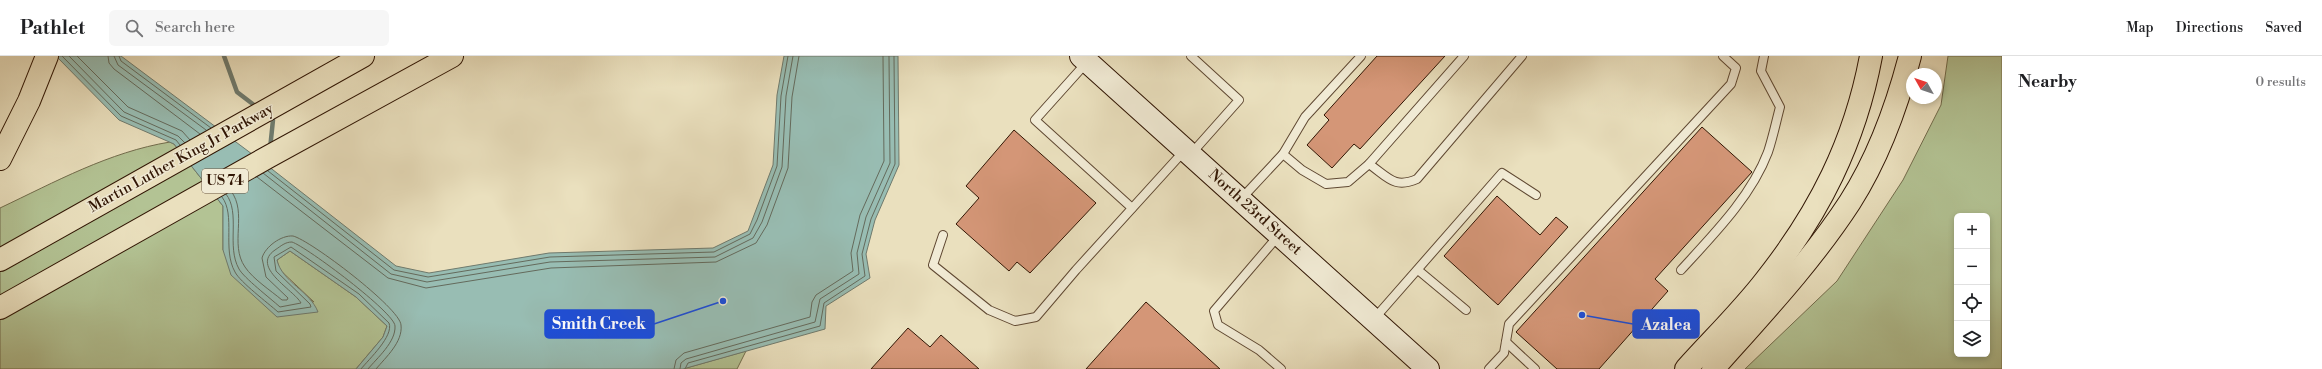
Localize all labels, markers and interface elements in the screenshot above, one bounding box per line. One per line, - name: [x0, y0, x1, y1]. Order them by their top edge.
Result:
- search box: [109, 10, 389, 46]
- text: Pathlet: [20, 16, 85, 40]
- icon: search: [123, 17, 145, 39]
- text: Search here: [155, 18, 235, 37]
- text: Map: [2126, 19, 2154, 37]
- text: Directions: [2176, 19, 2243, 37]
- text: Saved: [2265, 19, 2302, 37]
- north arrow: [1906, 68, 1942, 104]
- text: Nearby: [2018, 71, 2077, 93]
- text: 0 results: [2255, 74, 2306, 90]
- street label: Martin Luther King Jr Parkway: [85, 99, 277, 217]
- street label: North 23rd Street: [1204, 165, 1306, 259]
- road number: US 74: [202, 169, 248, 193]
- map controls: [1954, 213, 1990, 357]
- button: +: [1954, 213, 1990, 249]
- button: −: [1954, 249, 1990, 285]
- button: locate: [1954, 285, 1990, 321]
- callout: Smith Creek: [545, 310, 654, 338]
- callout: Azalea: [1633, 310, 1699, 338]
- text: Smith Creek: [552, 314, 647, 334]
- text: Azalea: [1640, 315, 1691, 335]
- button: layers: [1954, 321, 1990, 357]

